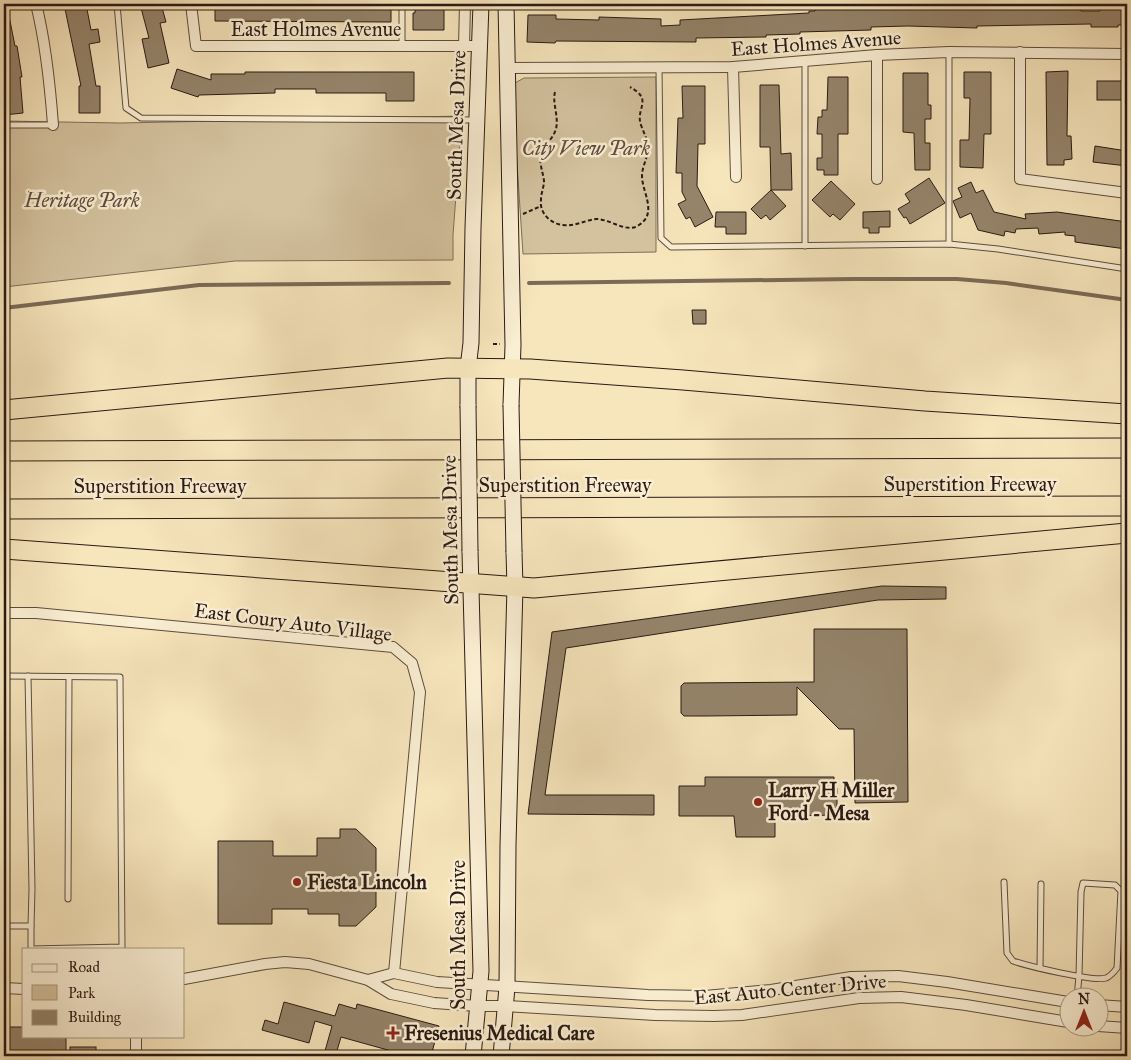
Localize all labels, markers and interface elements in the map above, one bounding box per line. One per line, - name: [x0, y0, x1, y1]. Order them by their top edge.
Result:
- street label: East Holmes Avenue: [231, 17, 401, 41]
- street label: East Holmes Avenue: [730, 25, 902, 61]
- street label: South Mesa Drive: [441, 50, 471, 200]
- park label: City View Park: [522, 136, 650, 160]
- park label: Heritage Park: [23, 188, 140, 212]
- street label: South Mesa Drive: [437, 455, 463, 605]
- street label: Superstition Freeway: [884, 472, 1057, 496]
- street label: Superstition Freeway: [479, 473, 652, 497]
- street label: Superstition Freeway: [74, 474, 247, 498]
- street label: East Coury Auto Village: [193, 598, 393, 647]
- place label: Larry H Miller Ford - Mesa: [768, 778, 895, 825]
- marker: Larry H Miller Ford - Mesa: [752, 796, 764, 808]
- street label: South Mesa Drive: [446, 860, 470, 1010]
- place label: Fiesta Lincoln: [307, 870, 427, 894]
- marker: Fiesta Lincoln: [291, 876, 303, 888]
- legend: [22, 948, 185, 1038]
- text: Road: [68, 958, 100, 976]
- street label: East Auto Center Drive: [693, 969, 887, 1009]
- text: Park: [68, 984, 95, 1002]
- north arrow: [1058, 988, 1108, 1038]
- text: N: [1078, 991, 1090, 1008]
- text: Building: [68, 1008, 122, 1026]
- place label: Fresenius Medical Care: [404, 1021, 596, 1045]
- marker: Fresenius Medical Care: [386, 1026, 400, 1040]

